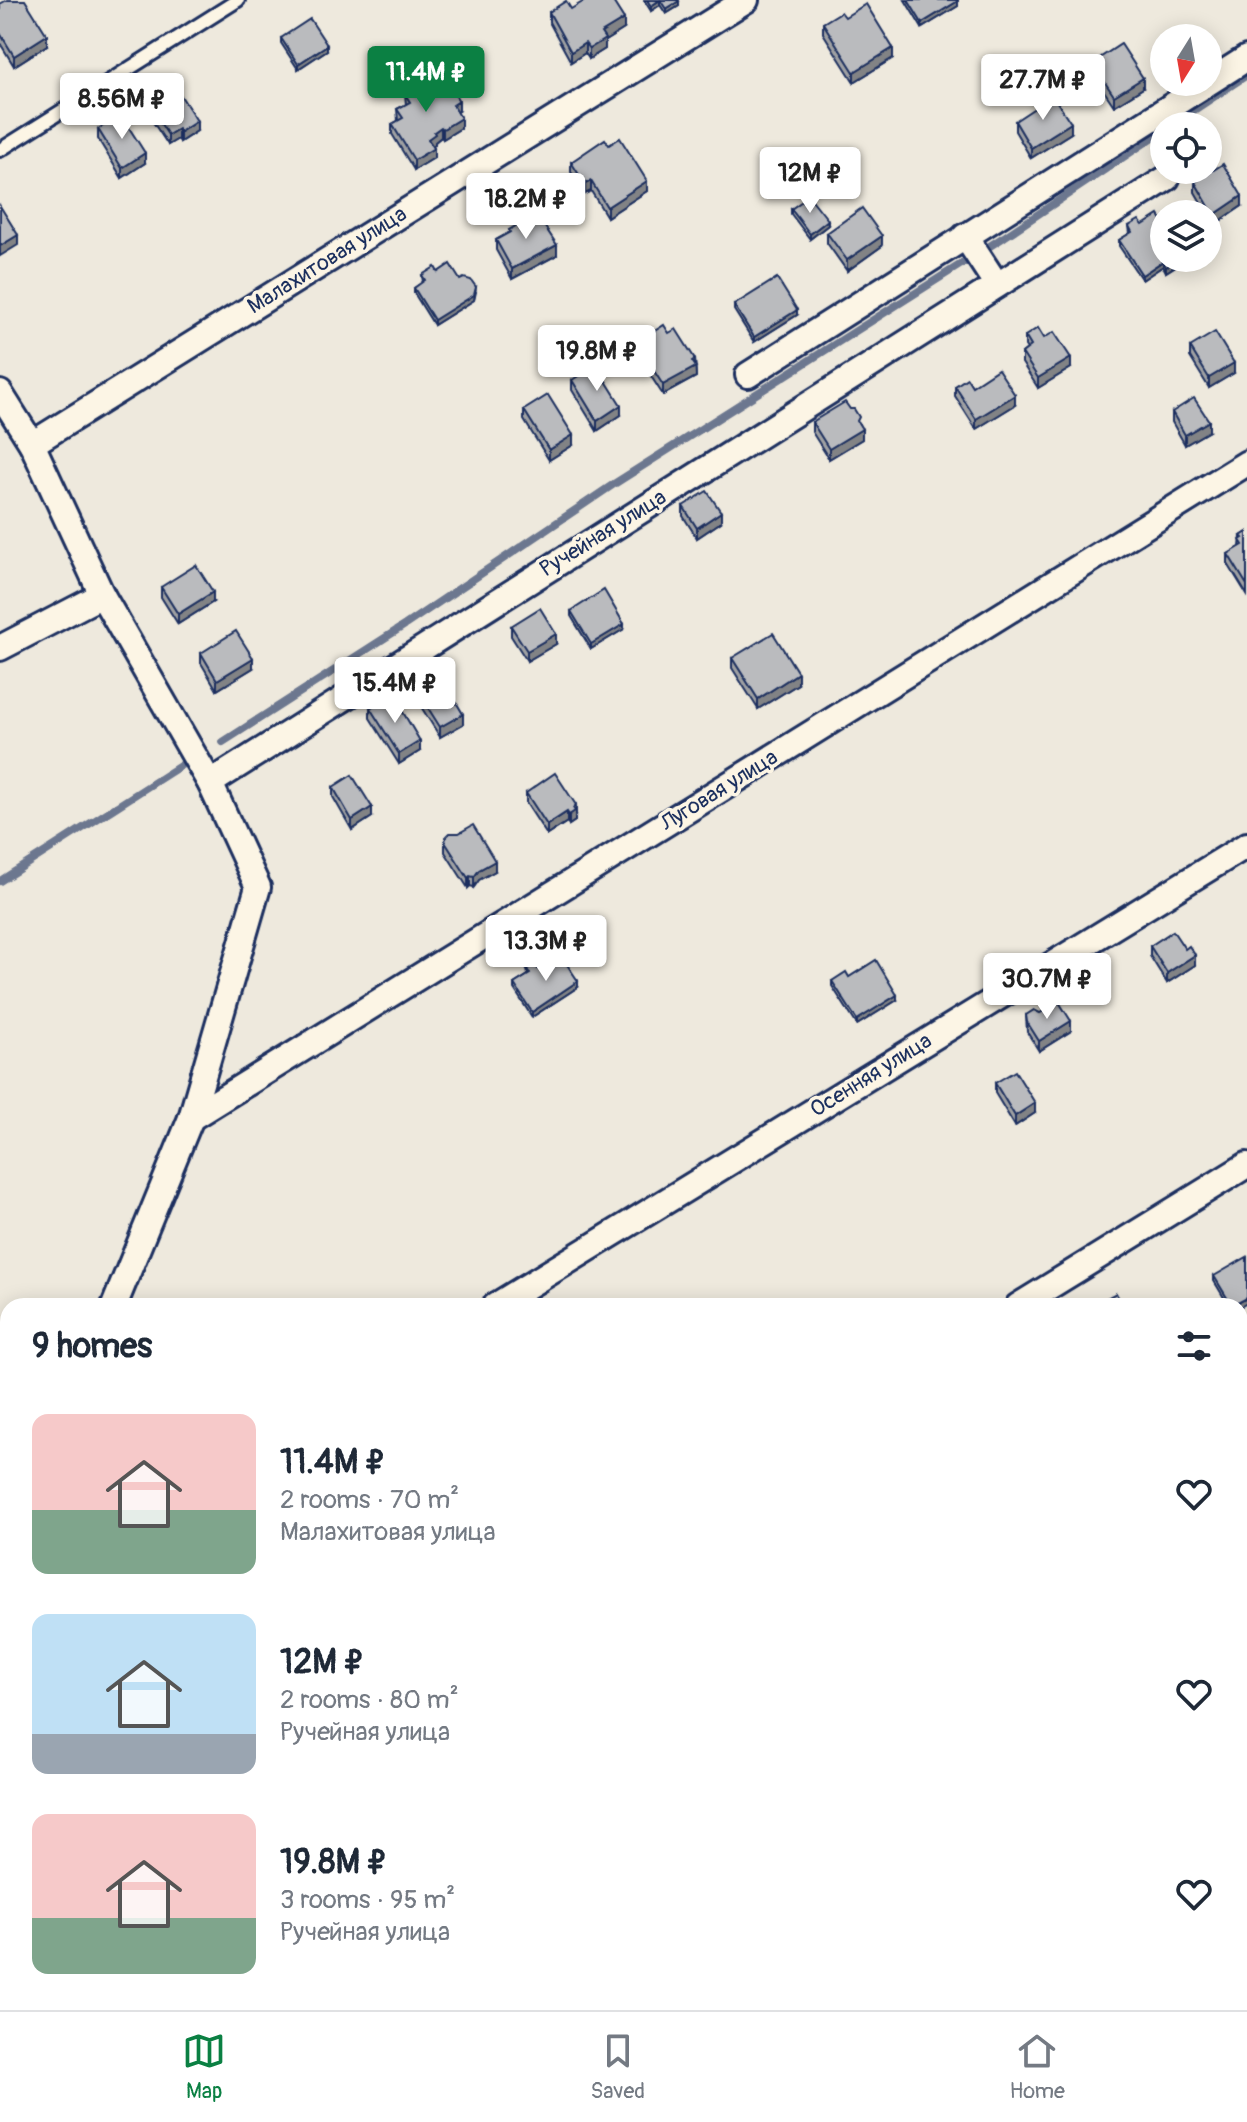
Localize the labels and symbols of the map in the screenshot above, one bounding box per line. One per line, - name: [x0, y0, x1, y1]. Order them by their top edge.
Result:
- north arrow: [1150, 24, 1222, 96]
- pin: 11.4M ₽: [352, 46, 500, 114]
- pin: 27.7M ₽: [969, 54, 1117, 122]
- pin: 8.56M ₽: [48, 73, 196, 141]
- pin: 12M ₽: [754, 147, 866, 215]
- pin: 18.2M ₽: [452, 173, 600, 241]
- street label: Малахитовая улица: [242, 200, 412, 320]
- pin: 19.8M ₽: [523, 325, 671, 393]
- street label: Ручейная улица: [535, 483, 671, 583]
- pin: 15.4M ₽: [321, 657, 469, 725]
- street label: Луговая улица: [654, 743, 783, 838]
- pin: 13.3M ₽: [472, 915, 620, 983]
- pin: 30.7M ₽: [973, 953, 1121, 1021]
- street label: Осенняя улица: [805, 1027, 937, 1123]

